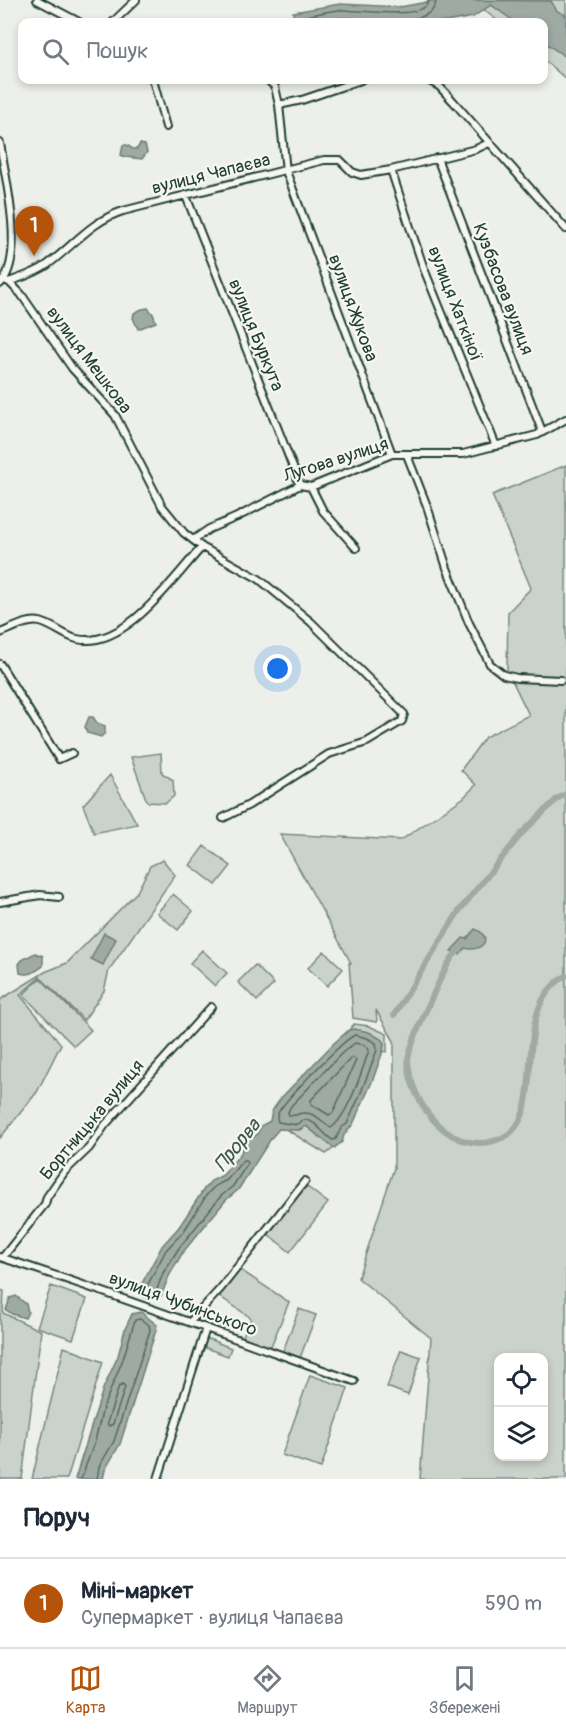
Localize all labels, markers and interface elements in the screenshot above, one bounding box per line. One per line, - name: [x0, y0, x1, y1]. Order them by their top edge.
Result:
- search box: [18, 18, 548, 84]
- icon: search: [39, 35, 72, 68]
- text: Пошук: [87, 37, 148, 65]
- street label: вулиця Чапаєва: [149, 148, 273, 200]
- pin: 1: [15, 206, 54, 256]
- street label: Кузбасова вулиця: [467, 220, 539, 358]
- street label: вулиця Хаткіної: [422, 243, 488, 365]
- street label: вулиця Жукова: [323, 251, 383, 365]
- street label: вулиця Буркута: [223, 276, 289, 394]
- street label: вулиця Мешкова: [41, 302, 137, 418]
- street label: Лугова вулиця: [280, 432, 391, 488]
- your location: [263, 654, 292, 683]
- street label: Бортницька вулиця: [35, 1055, 149, 1185]
- water label: Прорва: [208, 1112, 267, 1176]
- street label: вулиця Чубинського: [106, 1267, 260, 1342]
- map controls: [494, 1353, 548, 1461]
- button: locate: [494, 1353, 548, 1407]
- button: layers: [494, 1407, 548, 1461]
- text: Поруч: [24, 1502, 90, 1534]
- text: Міні-маркет: [81, 1577, 193, 1605]
- text: 1: [40, 1591, 47, 1616]
- text: 590 m: [485, 1591, 542, 1616]
- text: Супермаркет · вулиця Чапаєва: [81, 1605, 343, 1630]
- tab: Карта: [66, 1662, 105, 1718]
- tab: Маршрут: [237, 1662, 297, 1718]
- tab: Збережені: [429, 1662, 500, 1718]

